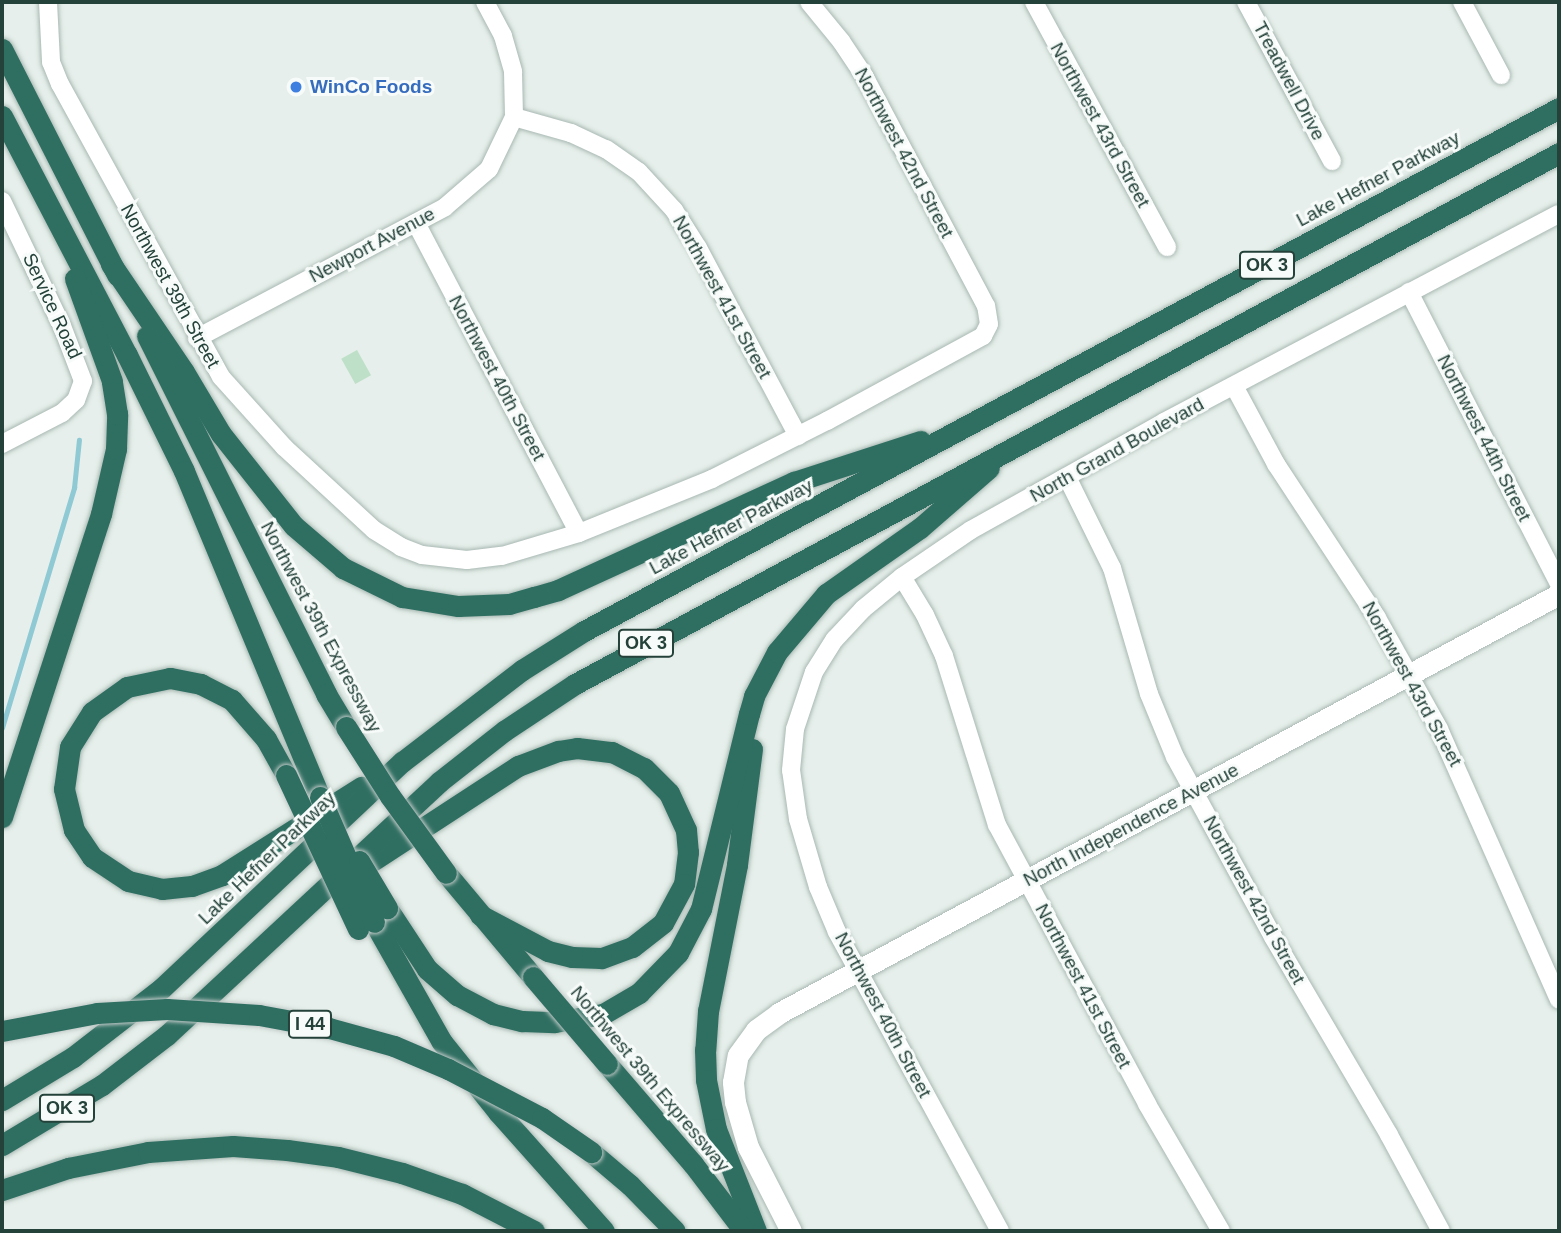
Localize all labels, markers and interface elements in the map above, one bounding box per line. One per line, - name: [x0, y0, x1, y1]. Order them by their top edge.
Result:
- street label: Treadwell Drive: [1248, 18, 1330, 144]
- street label: Northwest 43rd Street: [1045, 39, 1155, 211]
- street label: Northwest 42nd Street: [850, 64, 958, 242]
- place label: WinCo Foods: [310, 76, 432, 98]
- marker: WinCo Foods: [288, 79, 304, 95]
- street label: Lake Hefner Parkway: [1292, 126, 1464, 232]
- street label: Northwest 39th Street: [115, 200, 225, 372]
- street label: Newport Avenue: [305, 202, 439, 288]
- street label: Northwest 41st Street: [668, 212, 776, 382]
- street label: Service Road: [18, 249, 86, 363]
- road number: OK 3: [1237, 250, 1297, 279]
- street label: Northwest 40th Street: [444, 292, 550, 464]
- street label: Northwest 44th Street: [1432, 351, 1536, 525]
- street label: North Grand Boulevard: [1026, 393, 1208, 507]
- street label: Lake Hefner Parkway: [645, 474, 817, 580]
- street label: Northwest 39th Expressway: [256, 518, 386, 736]
- street label: Northwest 43rd Street: [1357, 598, 1467, 770]
- road number: OK 3: [616, 628, 676, 658]
- street label: North Independence Avenue: [1019, 758, 1243, 892]
- street label: Lake Hefner Parkway: [194, 787, 340, 929]
- street label: Northwest 42nd Street: [1198, 812, 1310, 988]
- street label: Northwest 41st Street: [1030, 900, 1136, 1072]
- street label: Northwest 40th Street: [830, 929, 936, 1101]
- street label: Northwest 39th Expressway: [566, 981, 734, 1177]
- road number: I 44: [287, 1009, 333, 1038]
- road number: OK 3: [37, 1093, 97, 1122]

